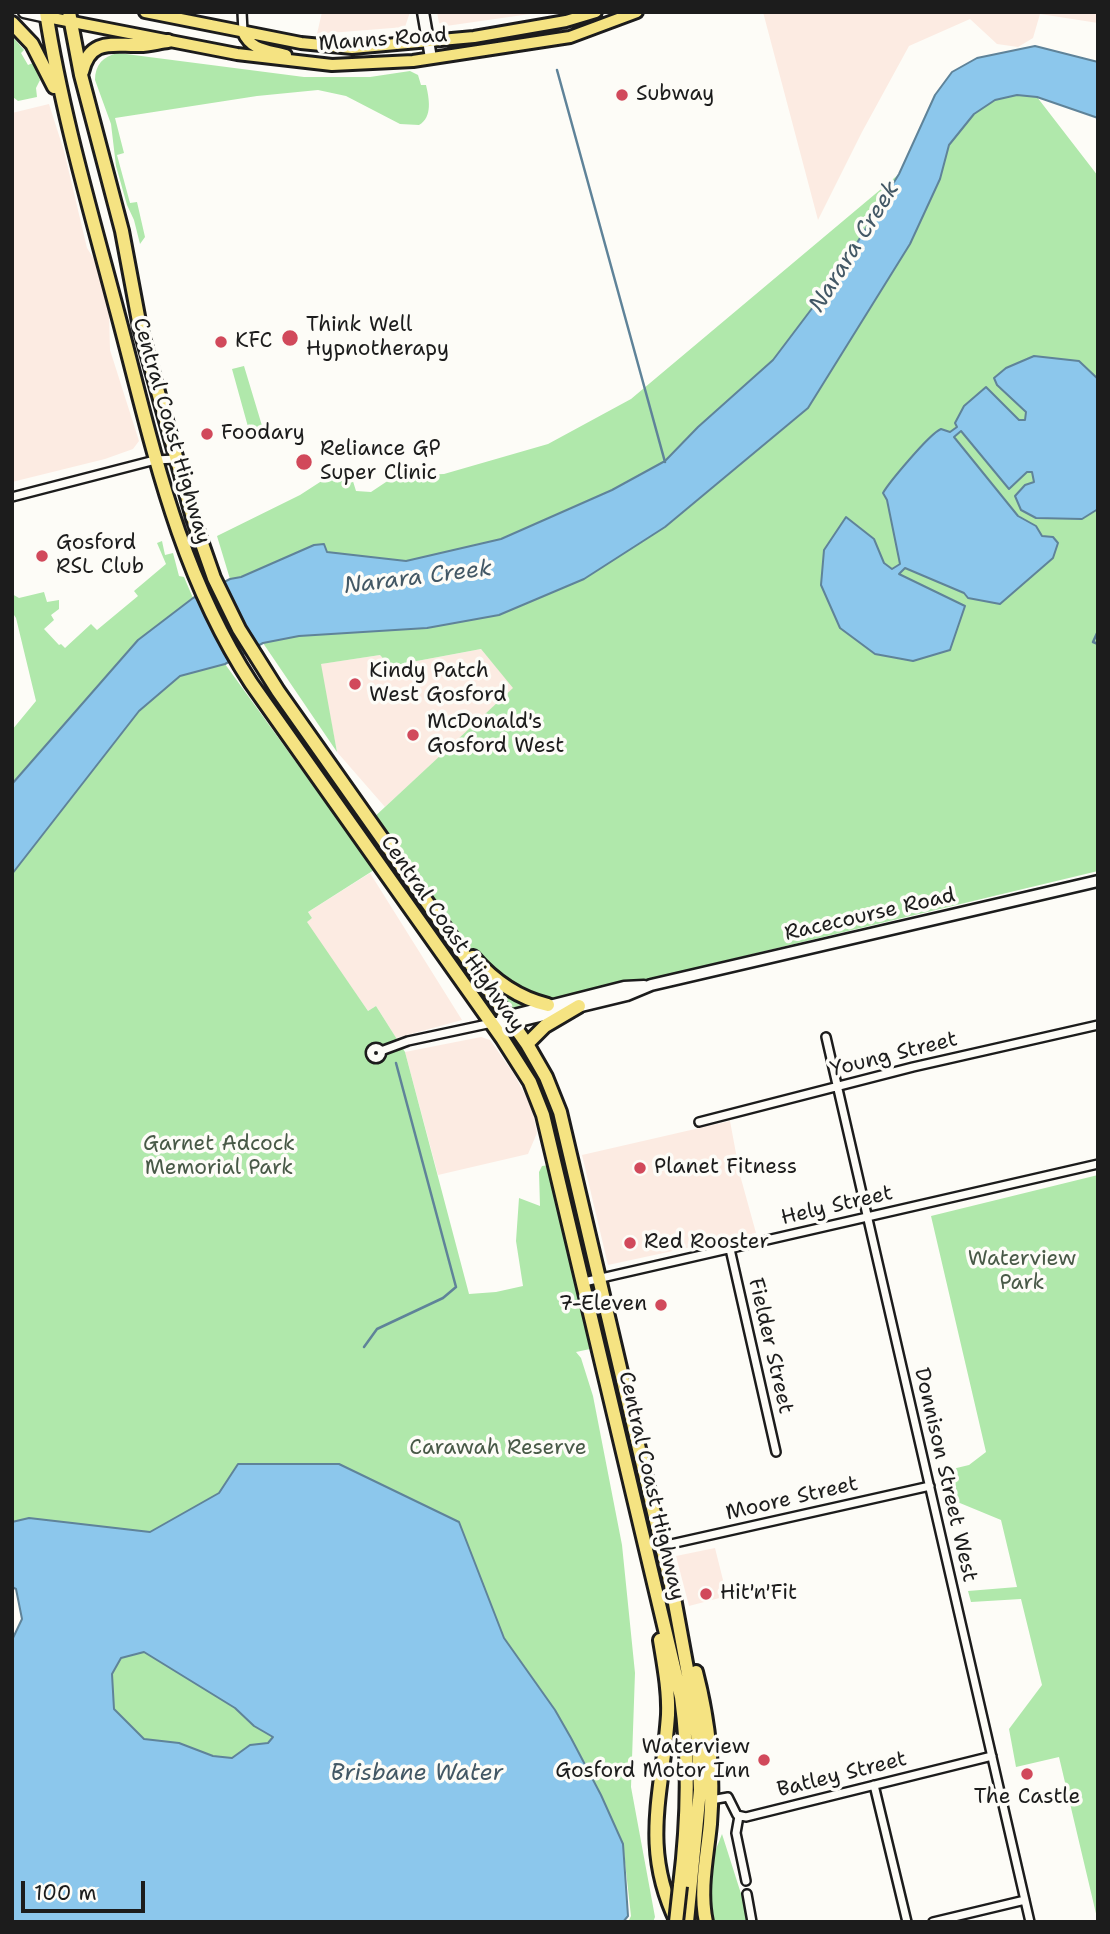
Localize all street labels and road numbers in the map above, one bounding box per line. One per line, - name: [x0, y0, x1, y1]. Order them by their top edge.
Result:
- street label: Manns Road: [318, 23, 448, 57]
- street label: Central Coast Highway: [127, 315, 215, 547]
- street label: Central Coast Highway: [375, 831, 529, 1037]
- street label: Racecourse Road: [782, 883, 958, 947]
- street label: Young Street: [828, 1027, 960, 1083]
- street label: Hely Street: [779, 1181, 895, 1231]
- street label: Fielder Street: [742, 1276, 798, 1416]
- street label: Donnison Street West: [908, 1365, 982, 1585]
- street label: Central Coast Highway: [612, 1369, 690, 1603]
- street label: Moore Street: [724, 1472, 860, 1526]
- street label: Batley Street: [775, 1747, 909, 1803]

